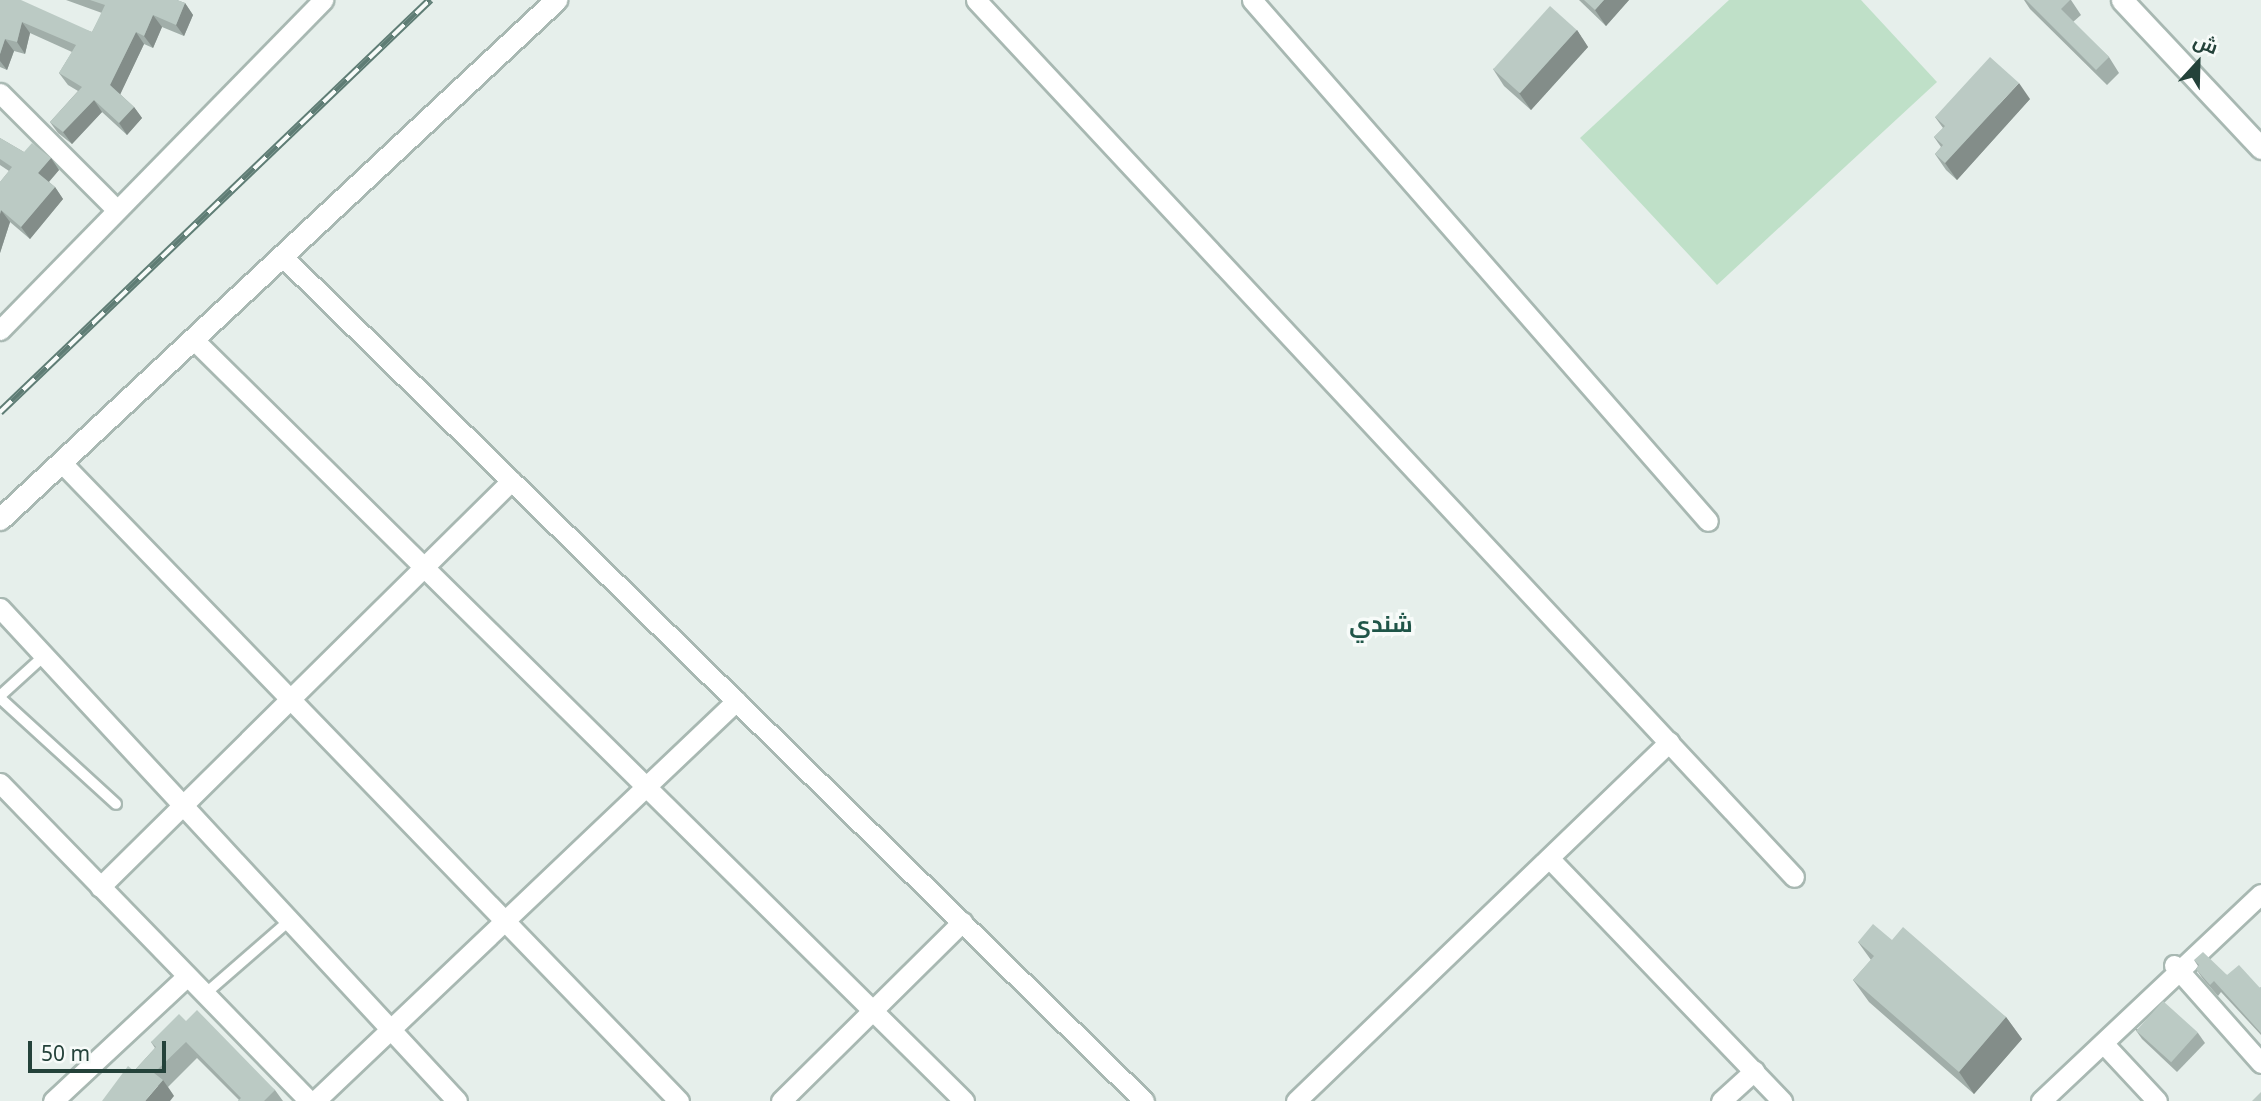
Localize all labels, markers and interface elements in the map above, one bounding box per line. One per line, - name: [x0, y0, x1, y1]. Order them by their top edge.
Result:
- text: ش: [2190, 27, 2222, 60]
- north arrow: [2163, 28, 2233, 98]
- district label: شندي: [1349, 609, 1413, 637]
- scale bar: [32, 1028, 170, 1072]
- text: 50 m: [41, 1039, 90, 1067]

